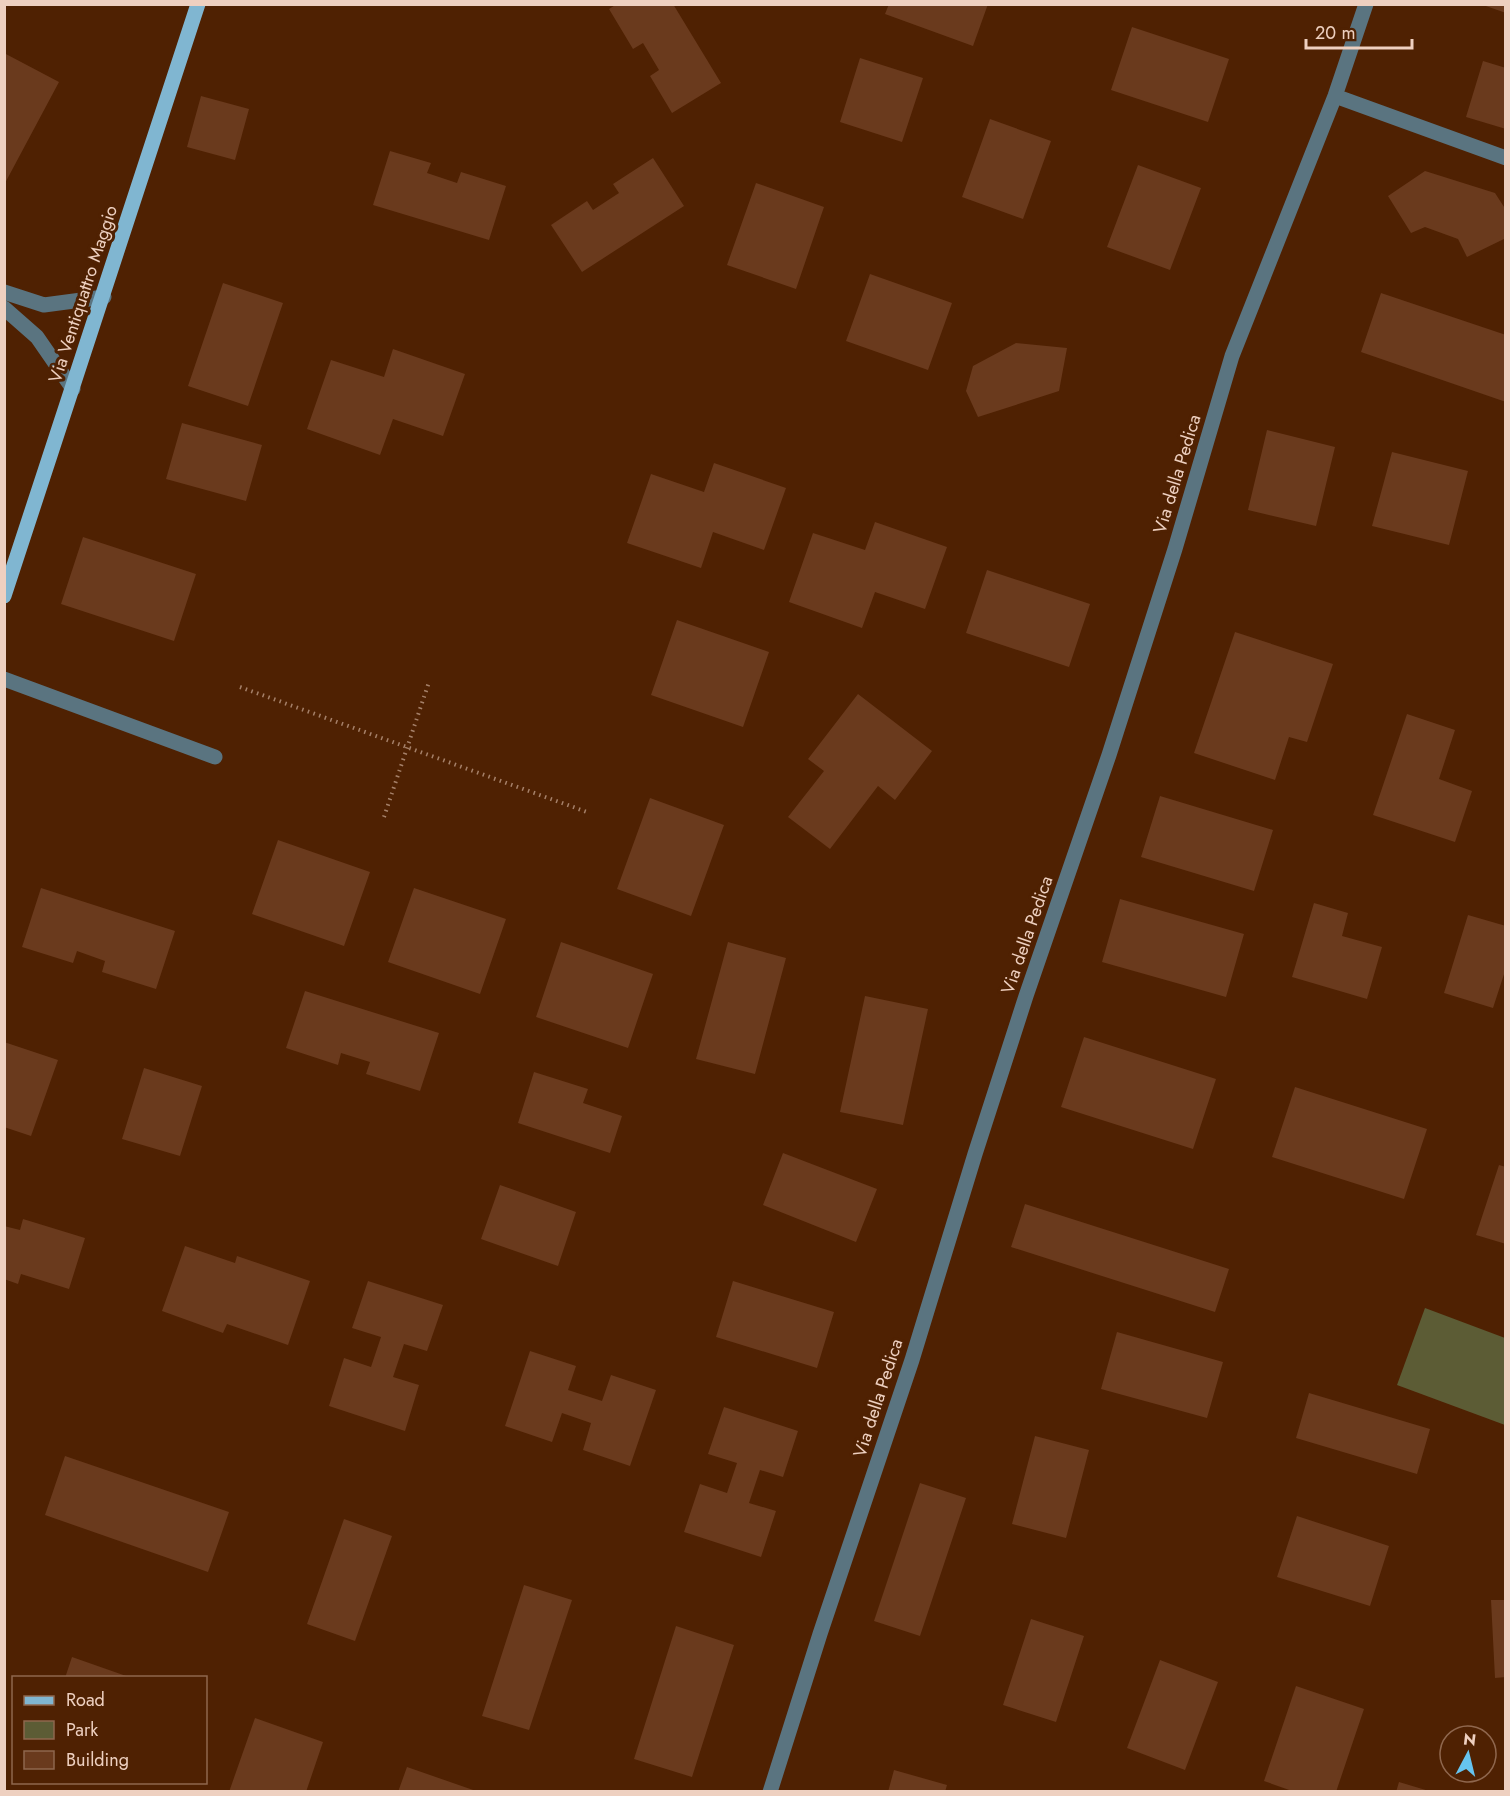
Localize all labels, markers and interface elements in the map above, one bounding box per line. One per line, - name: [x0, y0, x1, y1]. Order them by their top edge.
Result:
- scale bar: [1306, 12, 1412, 50]
- text: 20 m: [1315, 20, 1355, 46]
- street label: Via Ventiquattro Maggio: [42, 202, 124, 386]
- street label: Via della Pedica: [1147, 411, 1207, 537]
- street label: Via della Pedica: [995, 872, 1059, 998]
- street label: Via della Pedica: [847, 1335, 909, 1461]
- legend: [12, 1676, 207, 1784]
- text: Road: [66, 1687, 105, 1713]
- text: Park: [66, 1717, 98, 1743]
- north arrow: [1438, 1724, 1498, 1784]
- text: N: [1462, 1727, 1477, 1752]
- text: Building: [66, 1747, 129, 1773]

